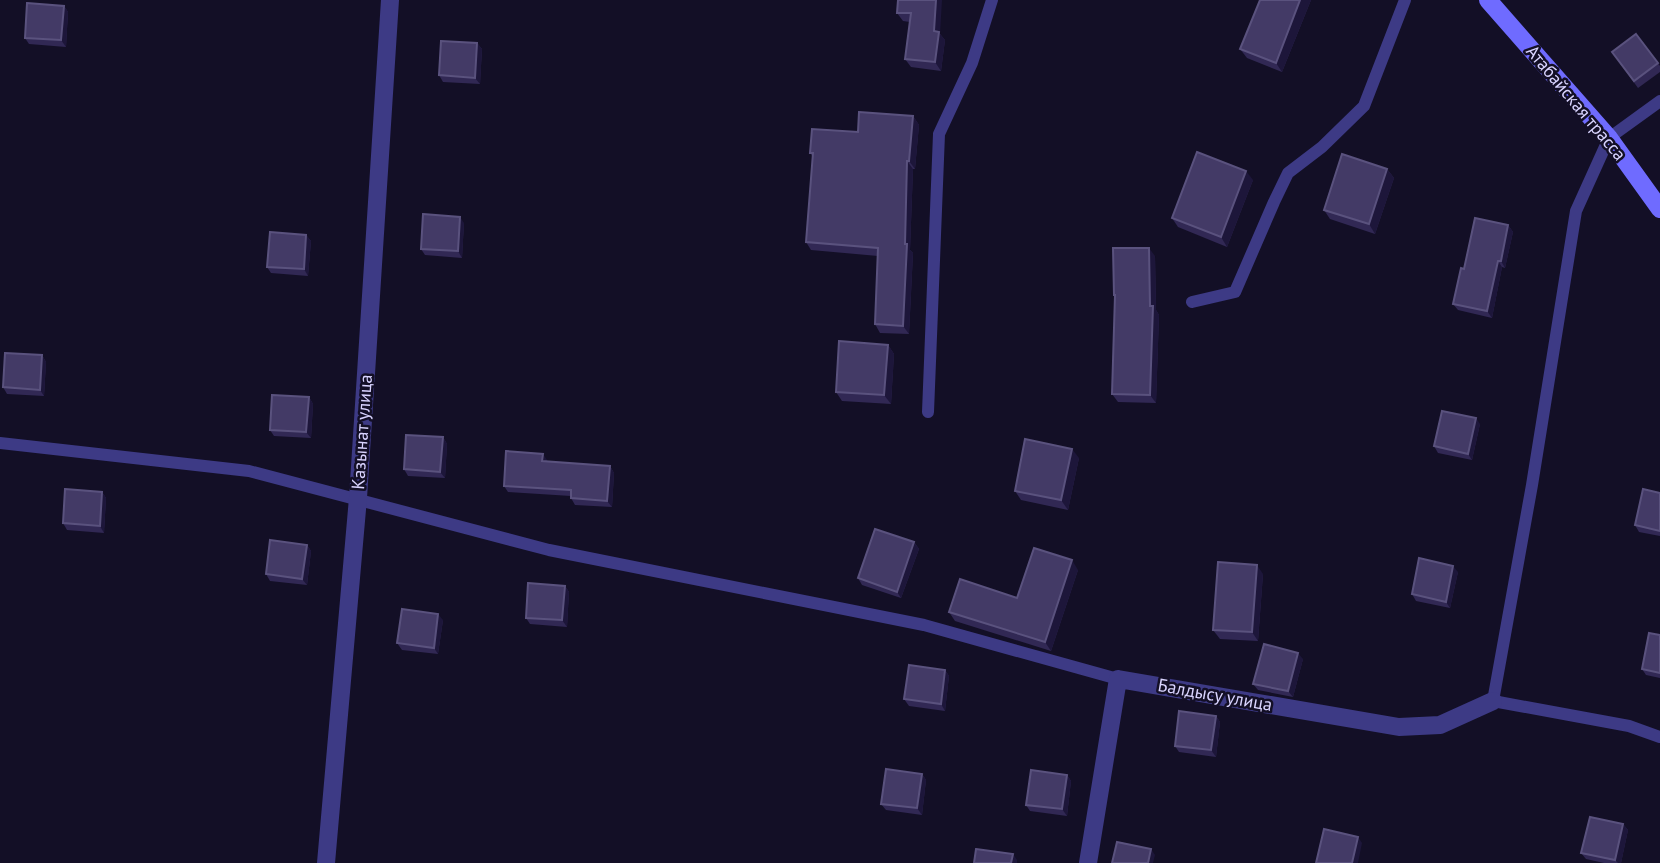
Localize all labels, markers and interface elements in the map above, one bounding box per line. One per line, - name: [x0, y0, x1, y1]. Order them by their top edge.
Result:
- street label: Атабайская трасса: [1521, 40, 1631, 165]
- street label: Казынат улица: [346, 373, 377, 490]
- street label: Балдысу улица: [1156, 673, 1274, 716]

